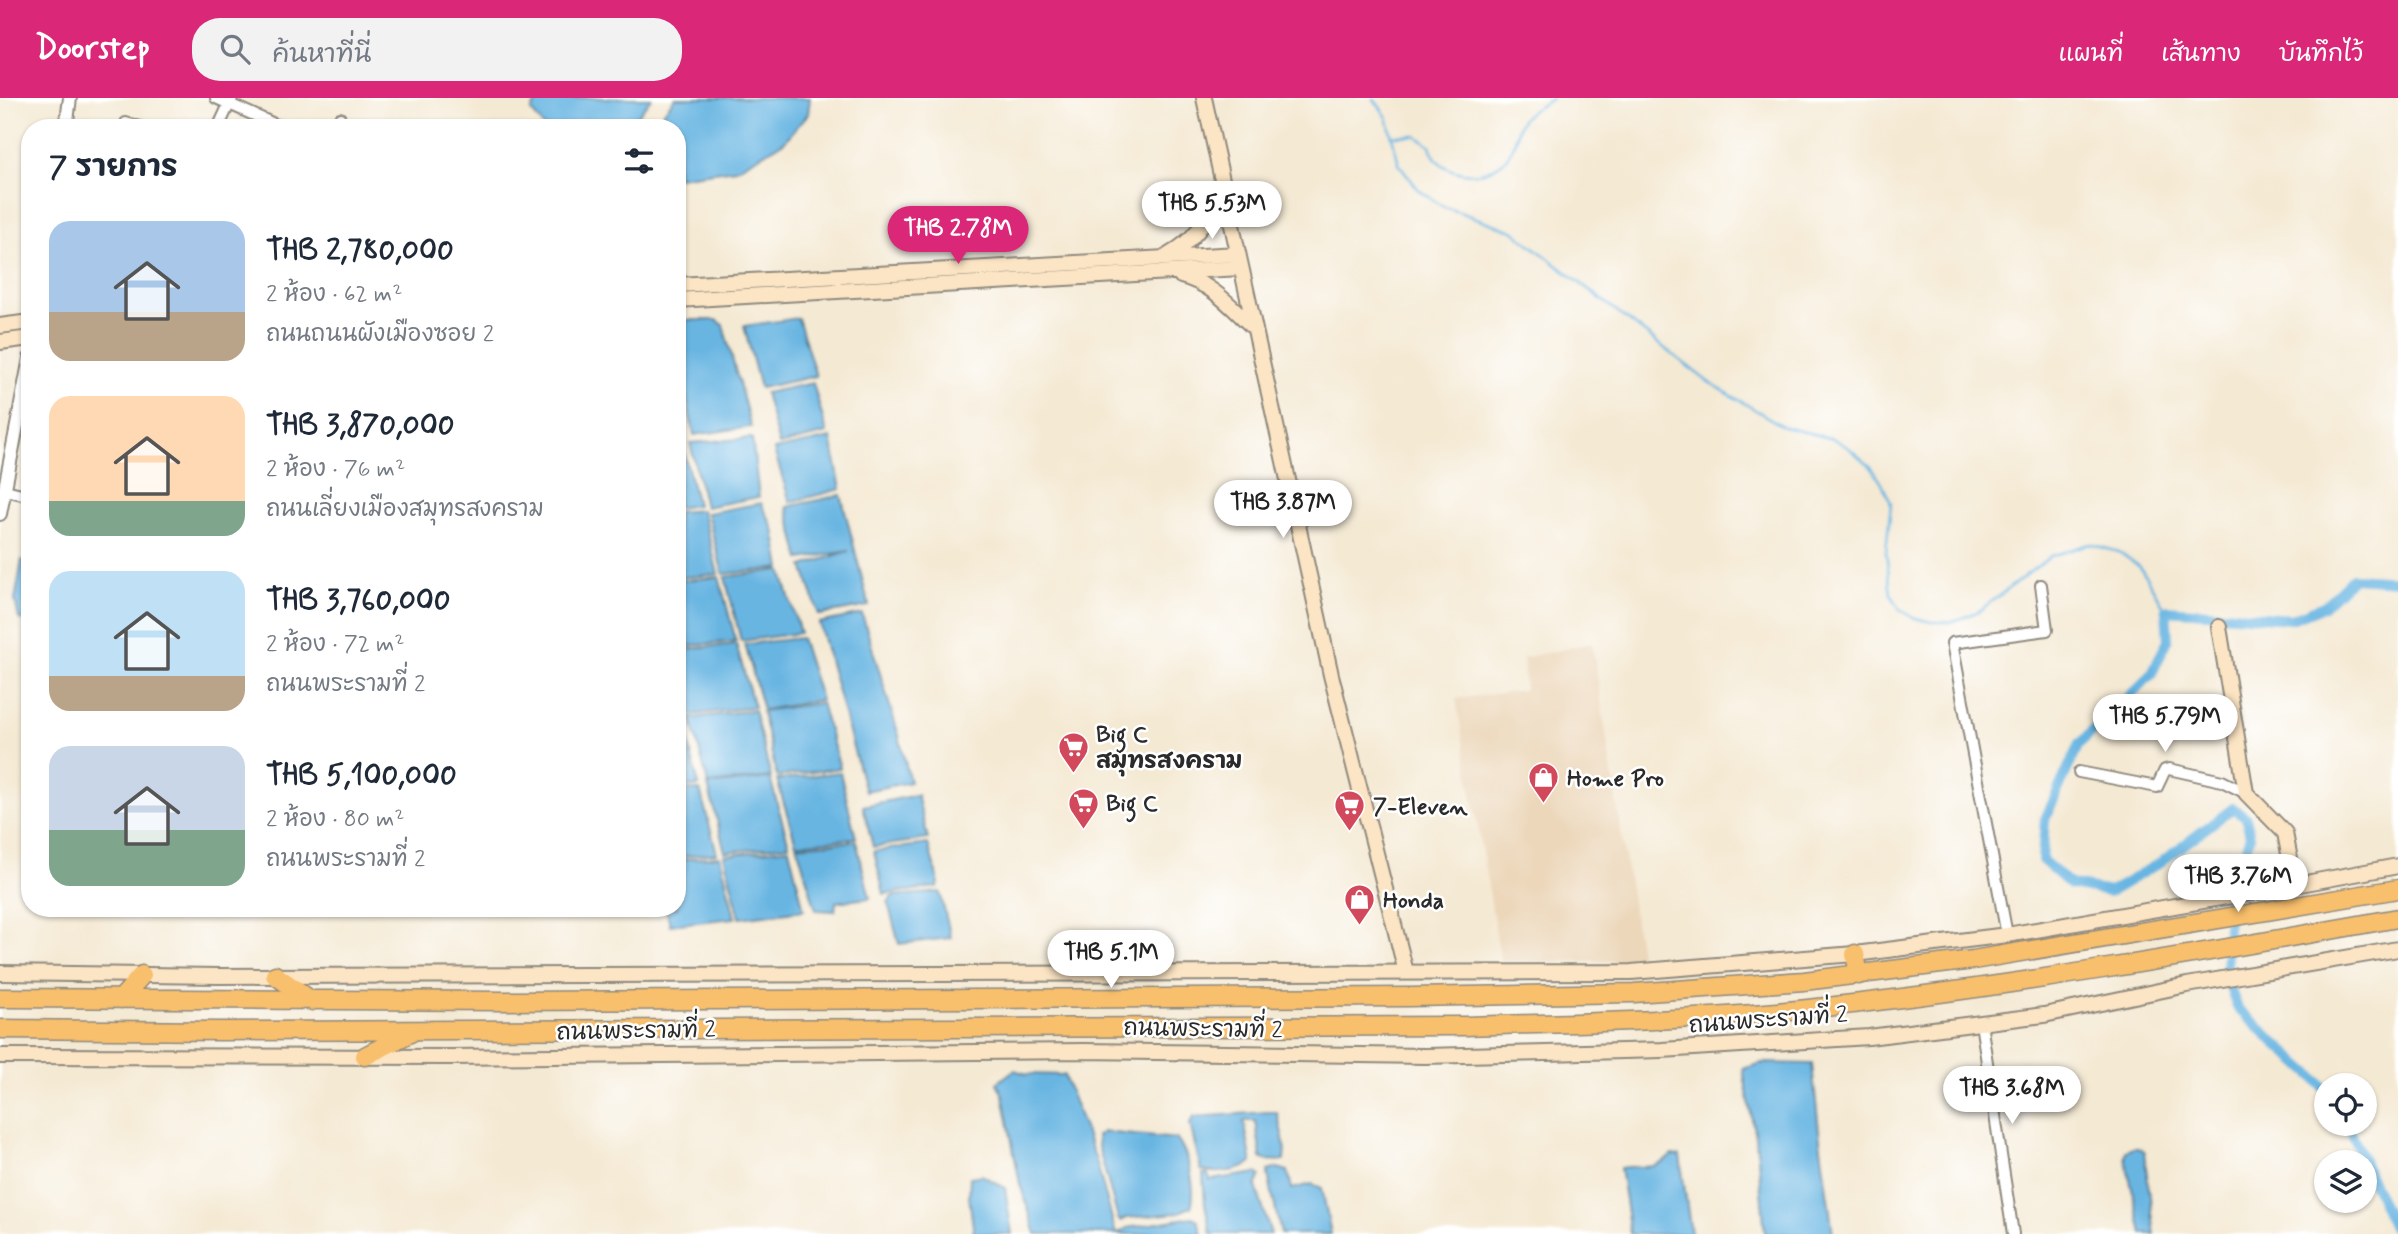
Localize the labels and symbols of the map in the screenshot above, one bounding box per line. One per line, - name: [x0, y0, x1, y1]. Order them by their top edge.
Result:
- pin: THB 5.53M: [1132, 181, 1292, 241]
- pin: THB 2.78M: [878, 206, 1038, 266]
- pin: THB 3.87M: [1203, 480, 1363, 540]
- pin: THB 5.79M: [2085, 694, 2245, 754]
- place label: Big C สมุทรสงคราม: [1096, 721, 1242, 777]
- supermarket icon: Big C สมุทรสงคราม: [1056, 730, 1090, 774]
- shop icon: Home Pro: [1527, 761, 1561, 805]
- place label: Home Pro: [1567, 765, 1664, 795]
- supermarket icon: Big C: [1066, 786, 1100, 830]
- supermarket icon: 7-Eleven: [1333, 789, 1367, 833]
- place label: Big C: [1106, 790, 1158, 823]
- place label: 7-Eleven: [1373, 793, 1468, 823]
- pin: THB 3.76M: [2158, 854, 2318, 914]
- shop icon: Honda: [1343, 883, 1377, 927]
- place label: Honda: [1383, 887, 1444, 917]
- pin: THB 5.1M: [1039, 930, 1183, 990]
- street label: ถนนพระรามที่ 2: [1687, 992, 1849, 1042]
- street label: ถนนพระรามที่ 2: [1123, 1005, 1283, 1046]
- street label: ถนนพระรามที่ 2: [556, 1007, 716, 1048]
- pin: THB 3.68M: [1932, 1066, 2092, 1126]

